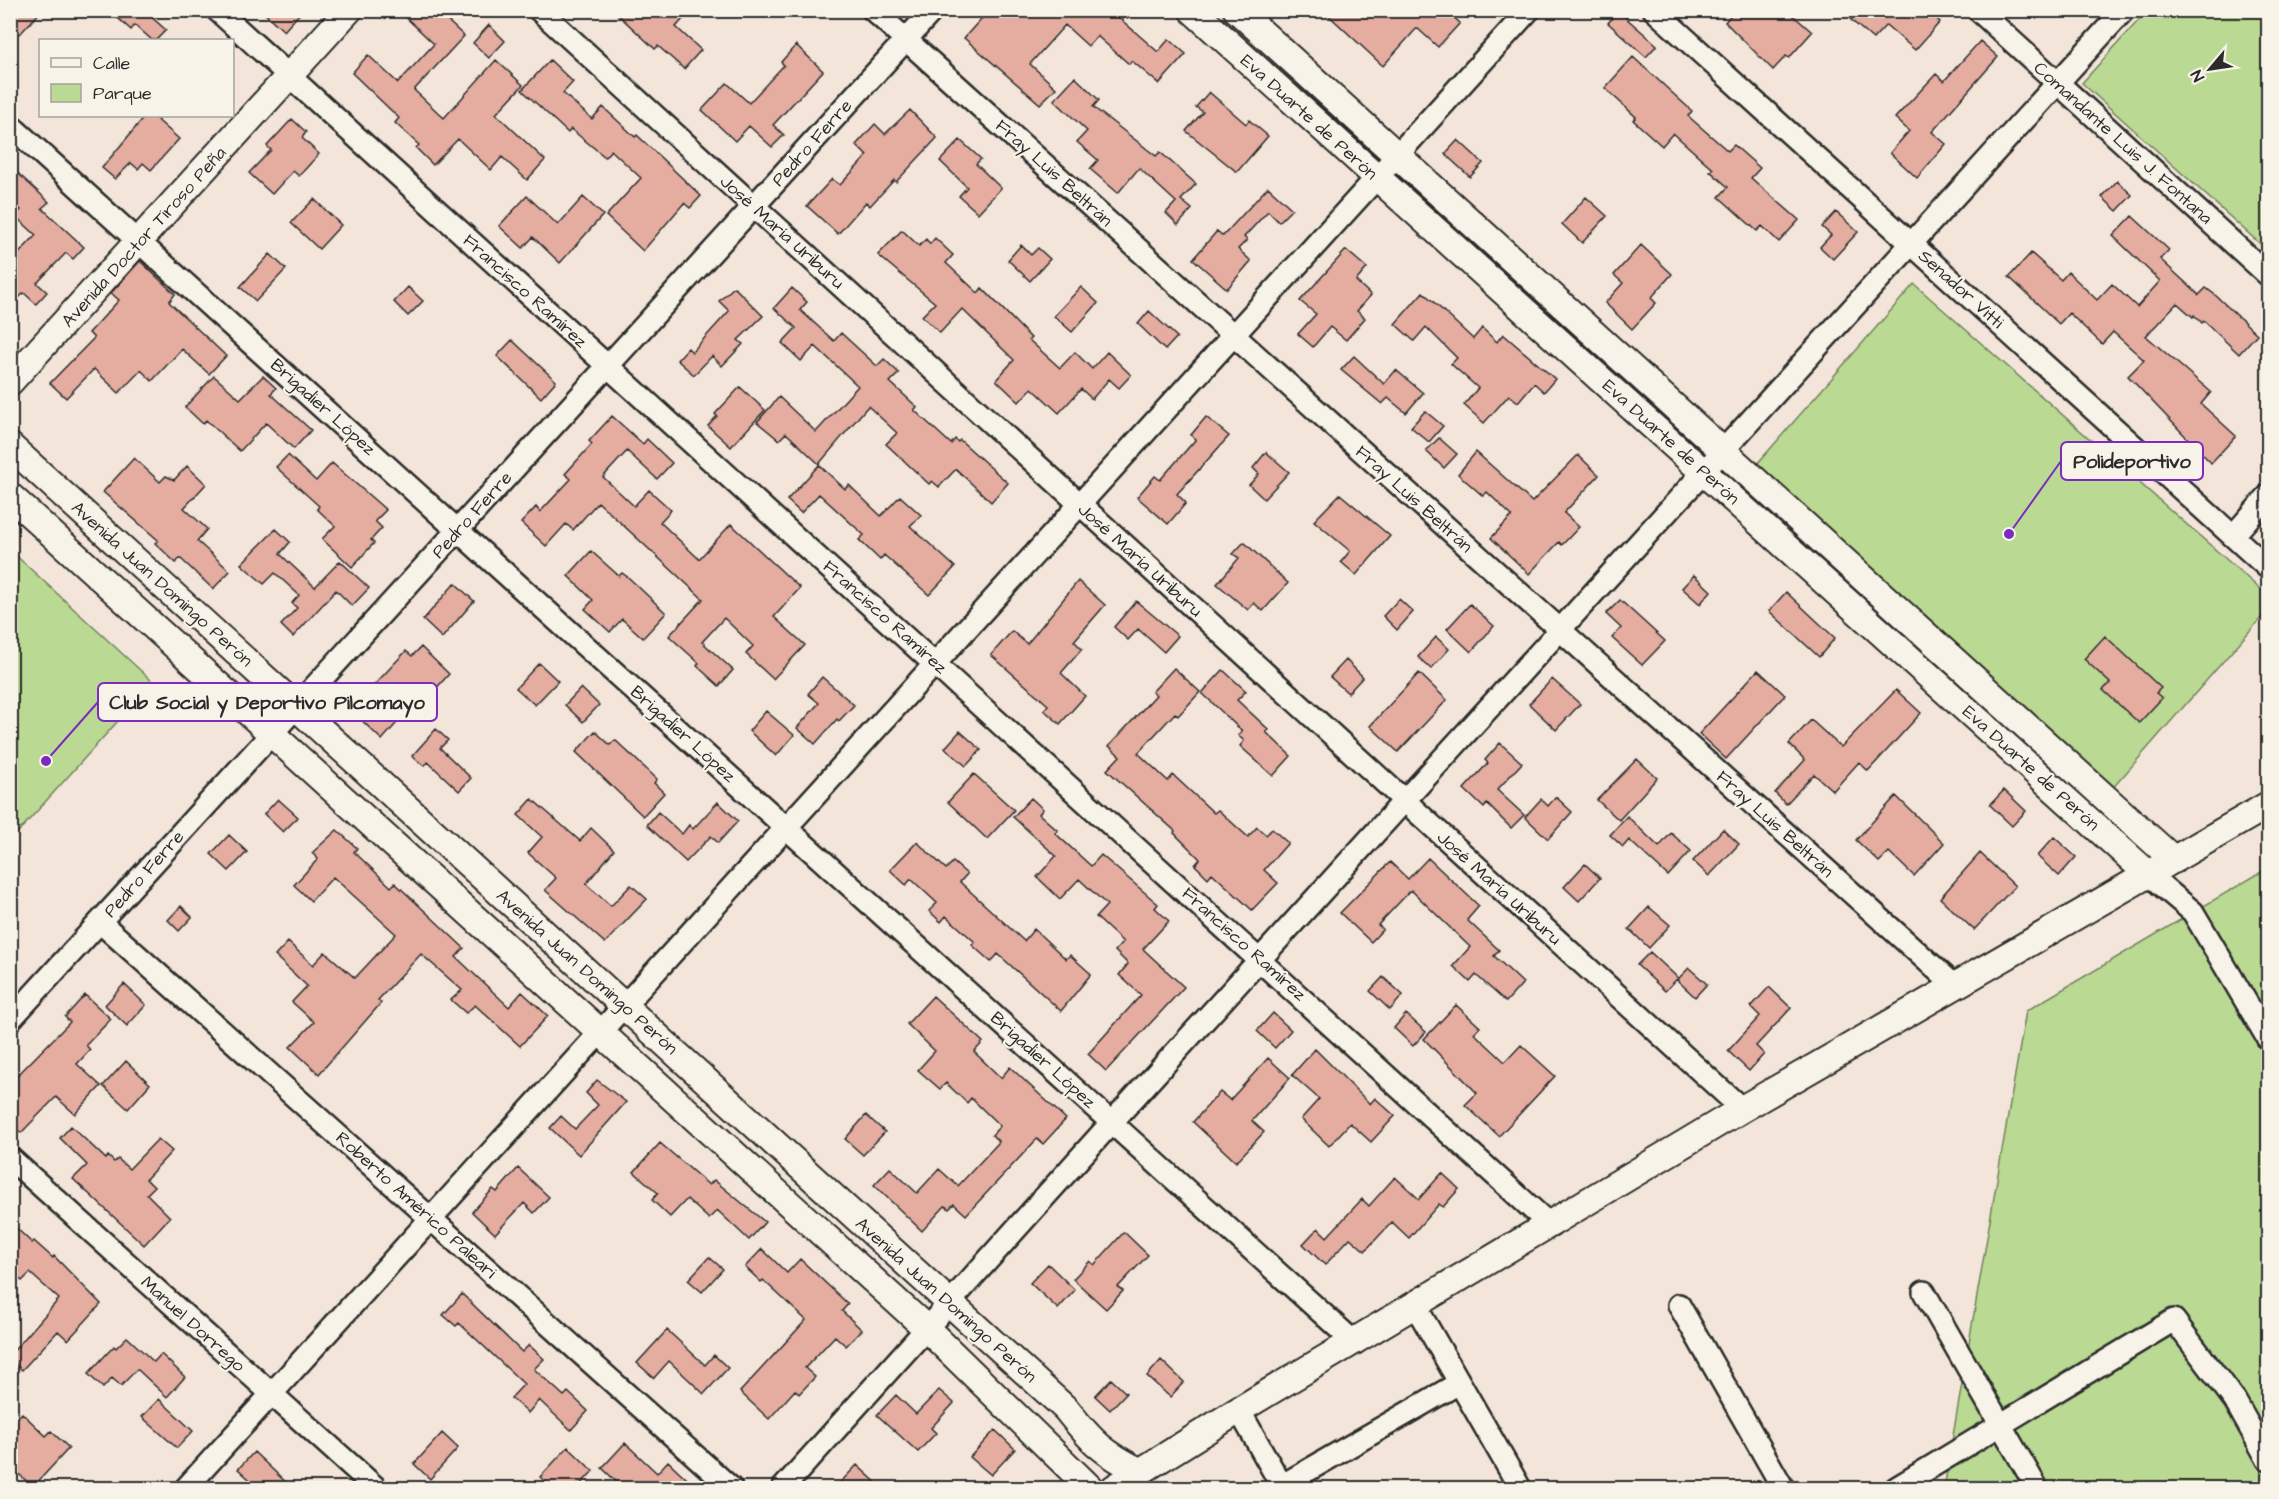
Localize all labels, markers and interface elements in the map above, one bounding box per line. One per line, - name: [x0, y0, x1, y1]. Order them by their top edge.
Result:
- legend: [39, 39, 234, 117]
- north arrow: [2180, 39, 2240, 99]
- street label: Eva Duarte de Perón: [1235, 49, 1383, 185]
- text: Calle: [93, 51, 131, 76]
- street label: Comandante Luis J. Fontana: [2028, 56, 2218, 230]
- text: N: [2186, 66, 2210, 86]
- text: Parque: [93, 81, 152, 106]
- street label: Pedro Ferre: [766, 94, 858, 192]
- street label: Fray Luis Beltrán: [989, 114, 1118, 233]
- street label: Avenida Doctor Tiroso Peña: [56, 141, 232, 333]
- street label: José María Uriburu: [714, 169, 850, 295]
- street label: Francisco Ramírez: [457, 228, 593, 354]
- street label: Senador Vitti: [1913, 244, 2009, 334]
- street label: Brigadier López: [264, 353, 381, 462]
- street label: Eva Duarte de Perón: [1597, 374, 1745, 510]
- street label: Fray Luis Beltrán: [1349, 440, 1478, 559]
- callout: Polideportivo: [2061, 442, 2203, 480]
- text: Polideportivo: [2073, 448, 2191, 476]
- street label: Pedro Ferre: [426, 466, 518, 564]
- street label: Avenida Juan Domingo Perón: [65, 496, 258, 673]
- street label: José María Uriburu: [1072, 497, 1208, 623]
- street label: Francisco Ramírez: [817, 554, 953, 680]
- street label: Brigadier López: [624, 680, 741, 789]
- callout: Club Social y Deportivo Pilcomayo: [98, 683, 437, 721]
- text: Club Social y Deportivo Pilcomayo: [109, 689, 426, 718]
- street label: Eva Duarte de Perón: [1957, 700, 2105, 836]
- street label: Fray Luis Beltrán: [1710, 765, 1839, 884]
- street label: Pedro Ferre: [98, 825, 190, 923]
- street label: José María Uriburu: [1431, 825, 1567, 951]
- street label: Francisco Ramírez: [1176, 881, 1312, 1007]
- street label: Avenida Juan Domingo Perón: [490, 884, 683, 1061]
- street label: Brigadier López: [984, 1006, 1101, 1115]
- street label: Roberto Américo Paleari: [330, 1126, 502, 1284]
- street label: Avenida Juan Domingo Perón: [849, 1212, 1042, 1389]
- street label: Manuel Dorrego: [135, 1270, 251, 1378]

